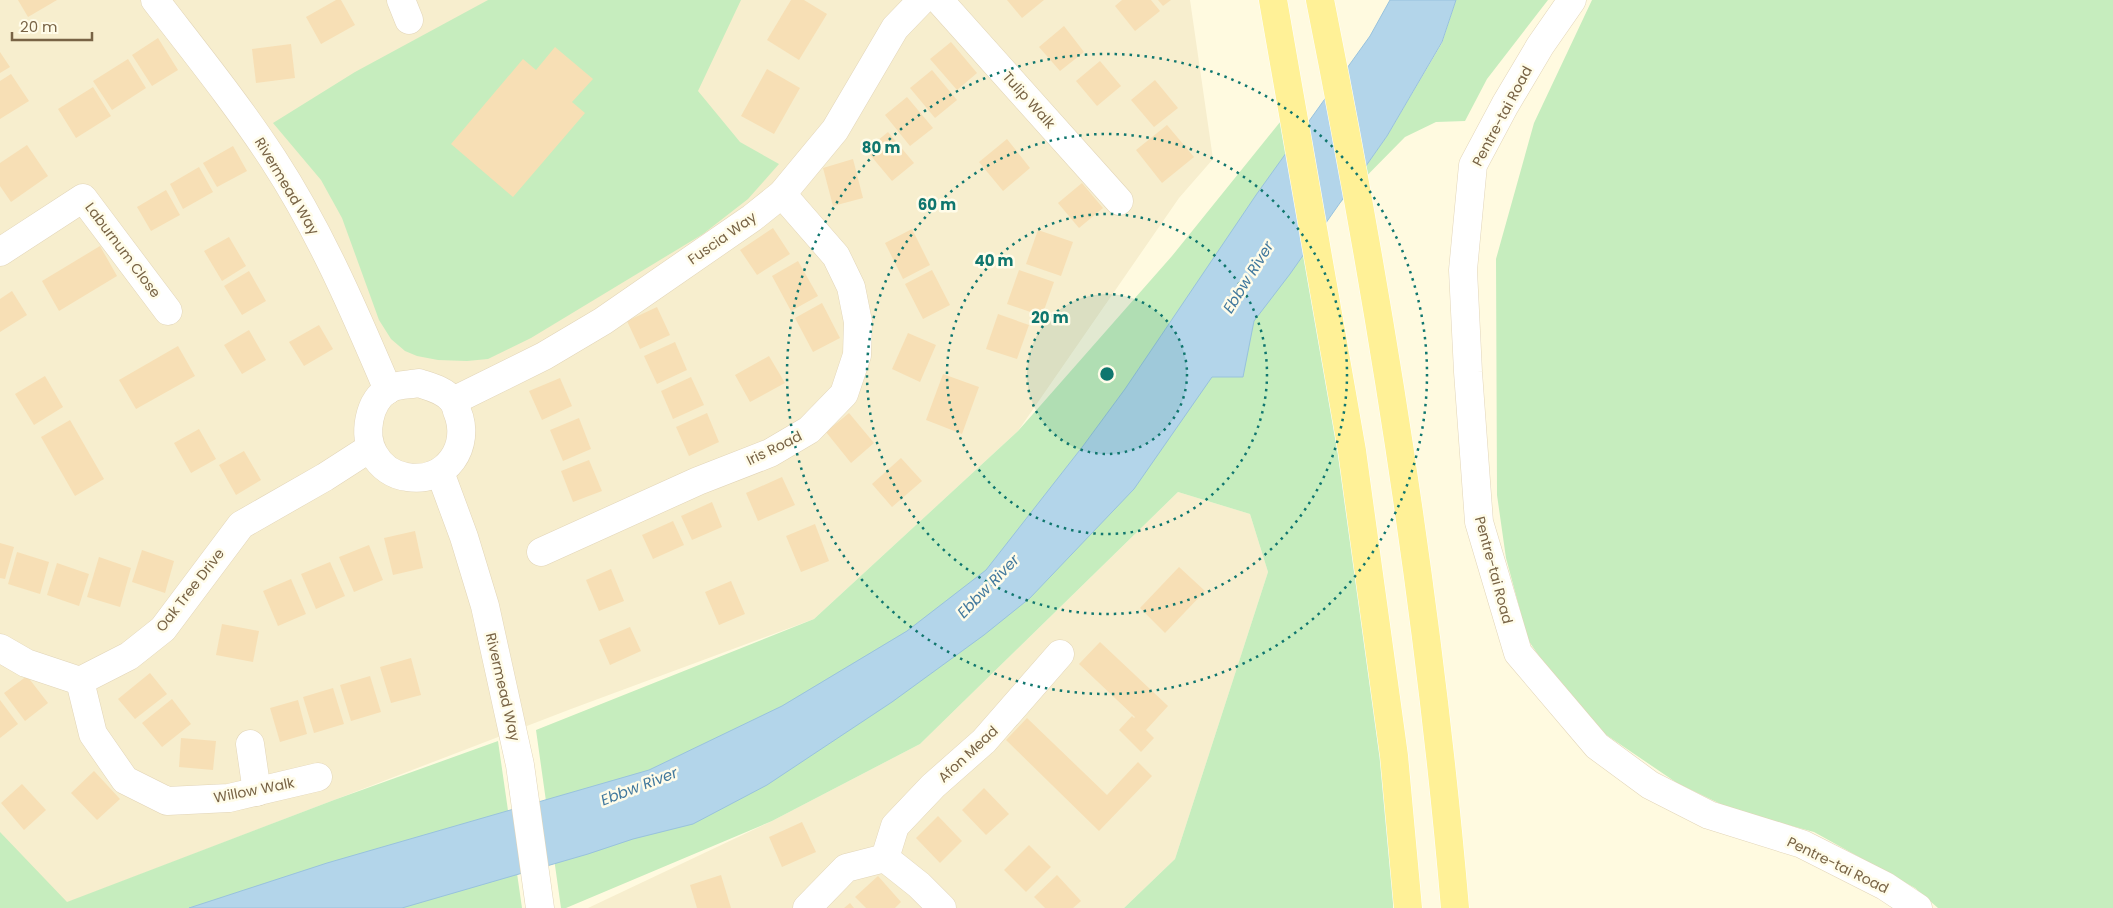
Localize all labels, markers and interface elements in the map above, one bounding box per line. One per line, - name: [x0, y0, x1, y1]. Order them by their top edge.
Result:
- scale bar: [12, 10, 92, 42]
- text: 20 m: [20, 16, 58, 37]
- street label: Pentre-tai Road: [1467, 62, 1537, 170]
- street label: Tulip Walk: [998, 67, 1061, 133]
- street label: Rivermead Way: [250, 133, 324, 239]
- text: 80 m: [862, 137, 900, 158]
- text: 60 m: [918, 194, 956, 215]
- street label: Laburnum Close: [81, 198, 166, 302]
- street label: Fuscia Way: [684, 207, 760, 269]
- water label: Ebbw River: [1218, 237, 1279, 317]
- text: 40 m: [974, 250, 1014, 271]
- text: 20 m: [1031, 307, 1069, 328]
- centre of rings: [1098, 365, 1116, 383]
- street label: Iris Road: [743, 426, 805, 470]
- street label: Pentre-tai Road: [1470, 514, 1518, 626]
- street label: Oak Tree Drive: [151, 544, 229, 636]
- water label: Ebbw River: [952, 549, 1024, 622]
- street label: Rivermead Way: [481, 631, 525, 743]
- street label: Afon Mead: [934, 721, 1002, 787]
- water label: Ebbw River: [597, 762, 681, 810]
- street label: Willow Walk: [212, 772, 297, 808]
- street label: Pentre-tai Road: [1784, 832, 1892, 898]

